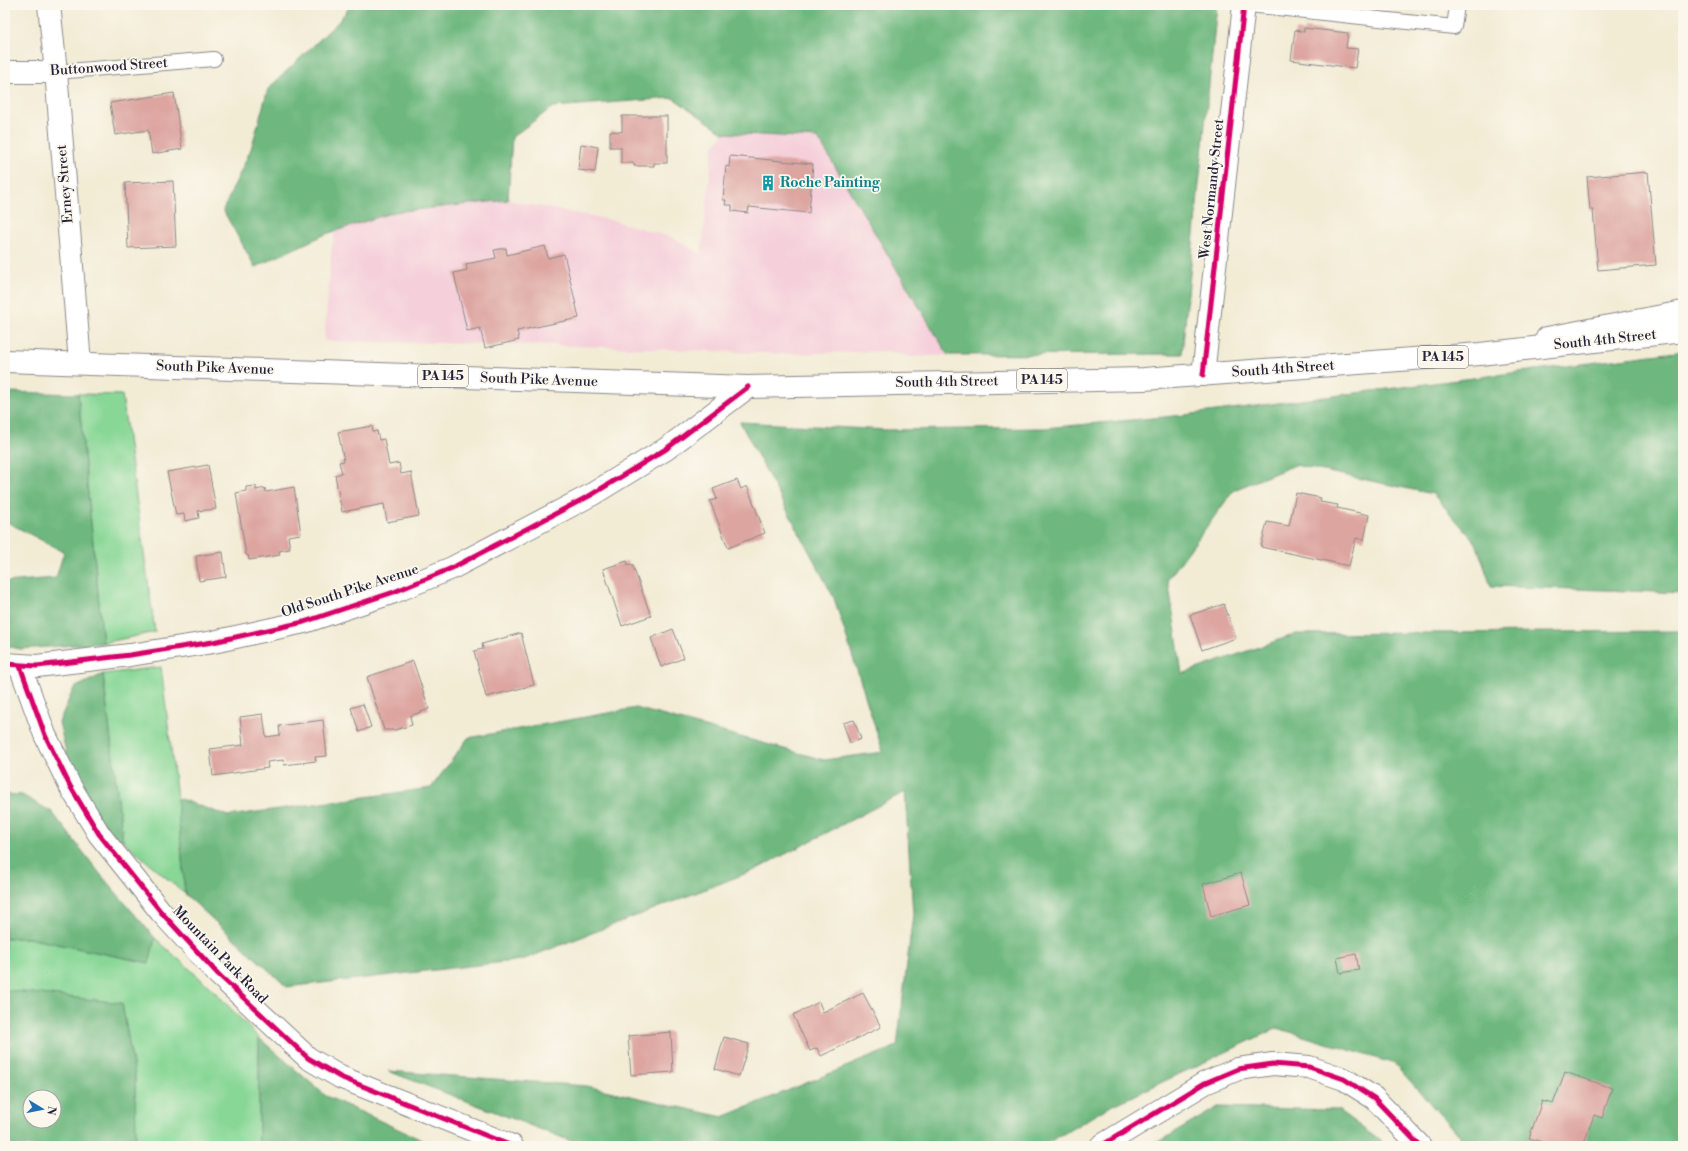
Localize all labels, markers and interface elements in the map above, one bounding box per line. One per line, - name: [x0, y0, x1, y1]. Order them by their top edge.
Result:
- street label: Buttonwood Street: [49, 54, 168, 80]
- street label: West Normandy Street: [1196, 118, 1228, 261]
- street label: Erney Street: [53, 144, 77, 224]
- building icon: Roche Painting: [759, 174, 777, 192]
- place label: Roche Painting: [780, 174, 881, 192]
- street label: South 4th Street: [1553, 326, 1657, 354]
- road number: PA 145: [1418, 346, 1468, 368]
- street label: South 4th Street: [1231, 356, 1335, 382]
- street label: South Pike Avenue: [156, 357, 274, 379]
- road number: PA 145: [418, 365, 468, 387]
- street label: South Pike Avenue: [480, 369, 598, 391]
- road number: PA 145: [1017, 369, 1067, 391]
- street label: South 4th Street: [895, 372, 999, 392]
- street label: Old South Pike Avenue: [279, 560, 421, 622]
- street label: Mountain Park Road: [169, 902, 271, 1008]
- north arrow: [22, 1089, 62, 1129]
- text: N: [43, 1105, 59, 1116]

